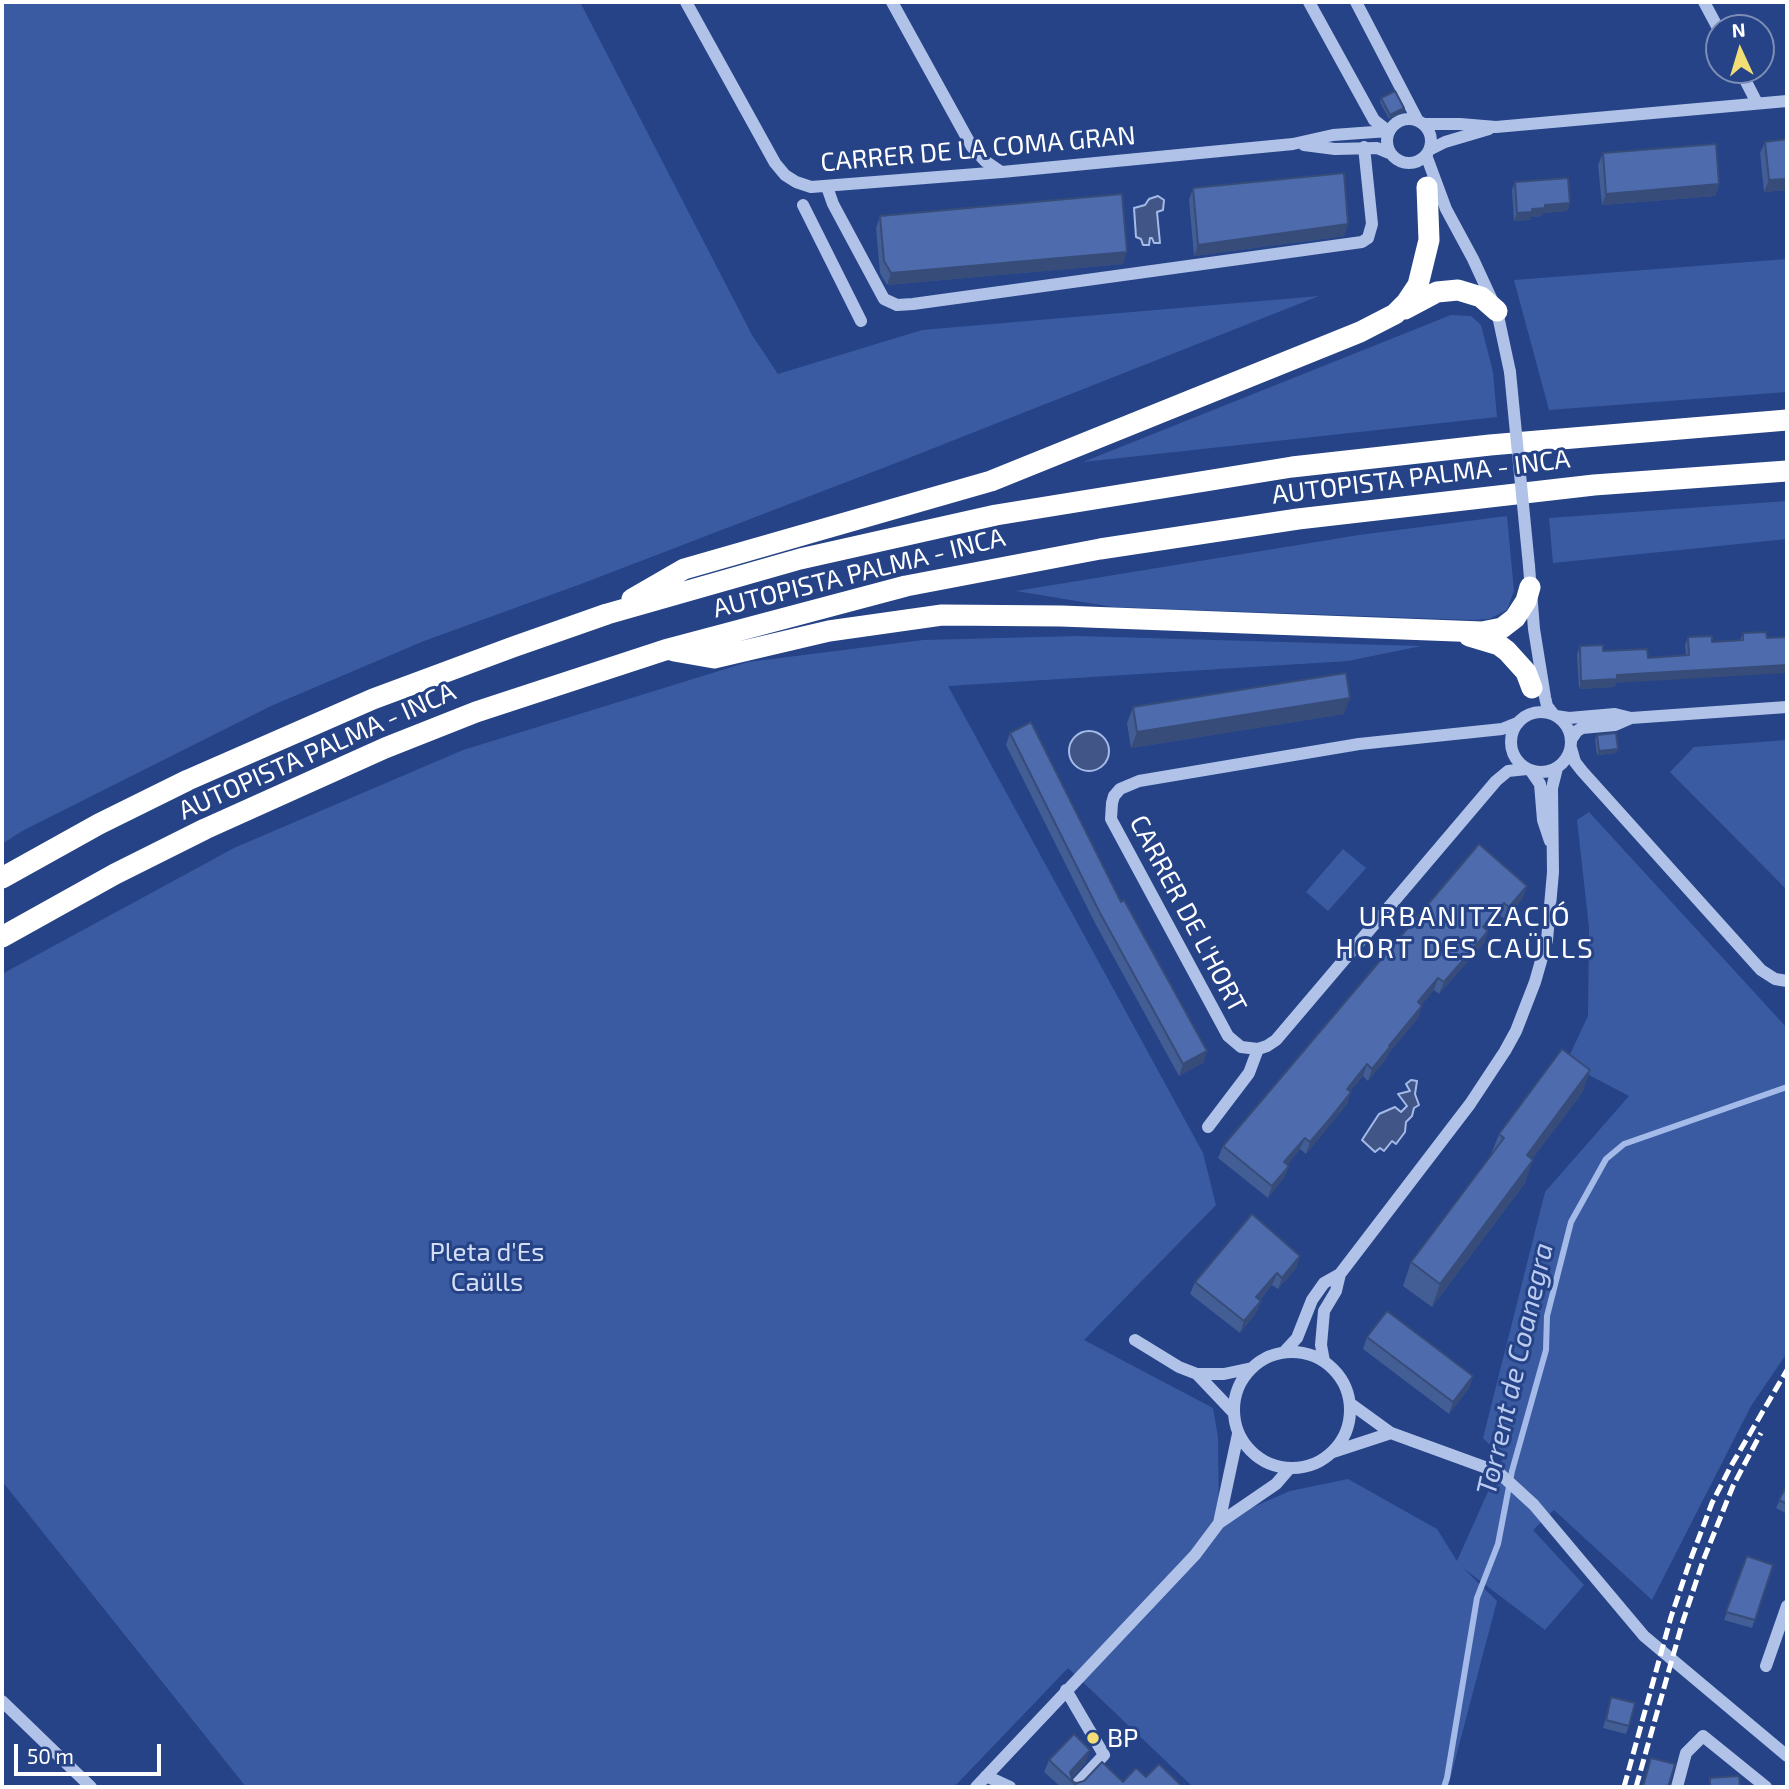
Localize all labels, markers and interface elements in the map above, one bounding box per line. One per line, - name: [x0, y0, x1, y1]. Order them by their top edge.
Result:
- north arrow: [1705, 14, 1775, 84]
- text: N: [1731, 18, 1746, 41]
- street label: CARRER DE LA COMA GRAN: [819, 120, 1137, 178]
- street label: AUTOPISTA PALMA - INCA: [1270, 443, 1572, 511]
- street label: AUTOPISTA PALMA - INCA: [710, 522, 1008, 624]
- street label: AUTOPISTA PALMA - INCA: [174, 676, 460, 826]
- street label: CARRER DE L'HORT: [1123, 810, 1253, 1018]
- district label: URBANITZACIÓ HORT DES CAÜLLS: [1337, 900, 1593, 966]
- park label: Pleta d'Es Caülls: [429, 1236, 545, 1298]
- water label: Torrent de Coanegra: [1470, 1240, 1560, 1498]
- place label: BP: [1107, 1722, 1138, 1754]
- scale bar: [18, 1730, 164, 1774]
- marker: BP: [1085, 1730, 1101, 1746]
- text: 50 m: [27, 1743, 74, 1768]

